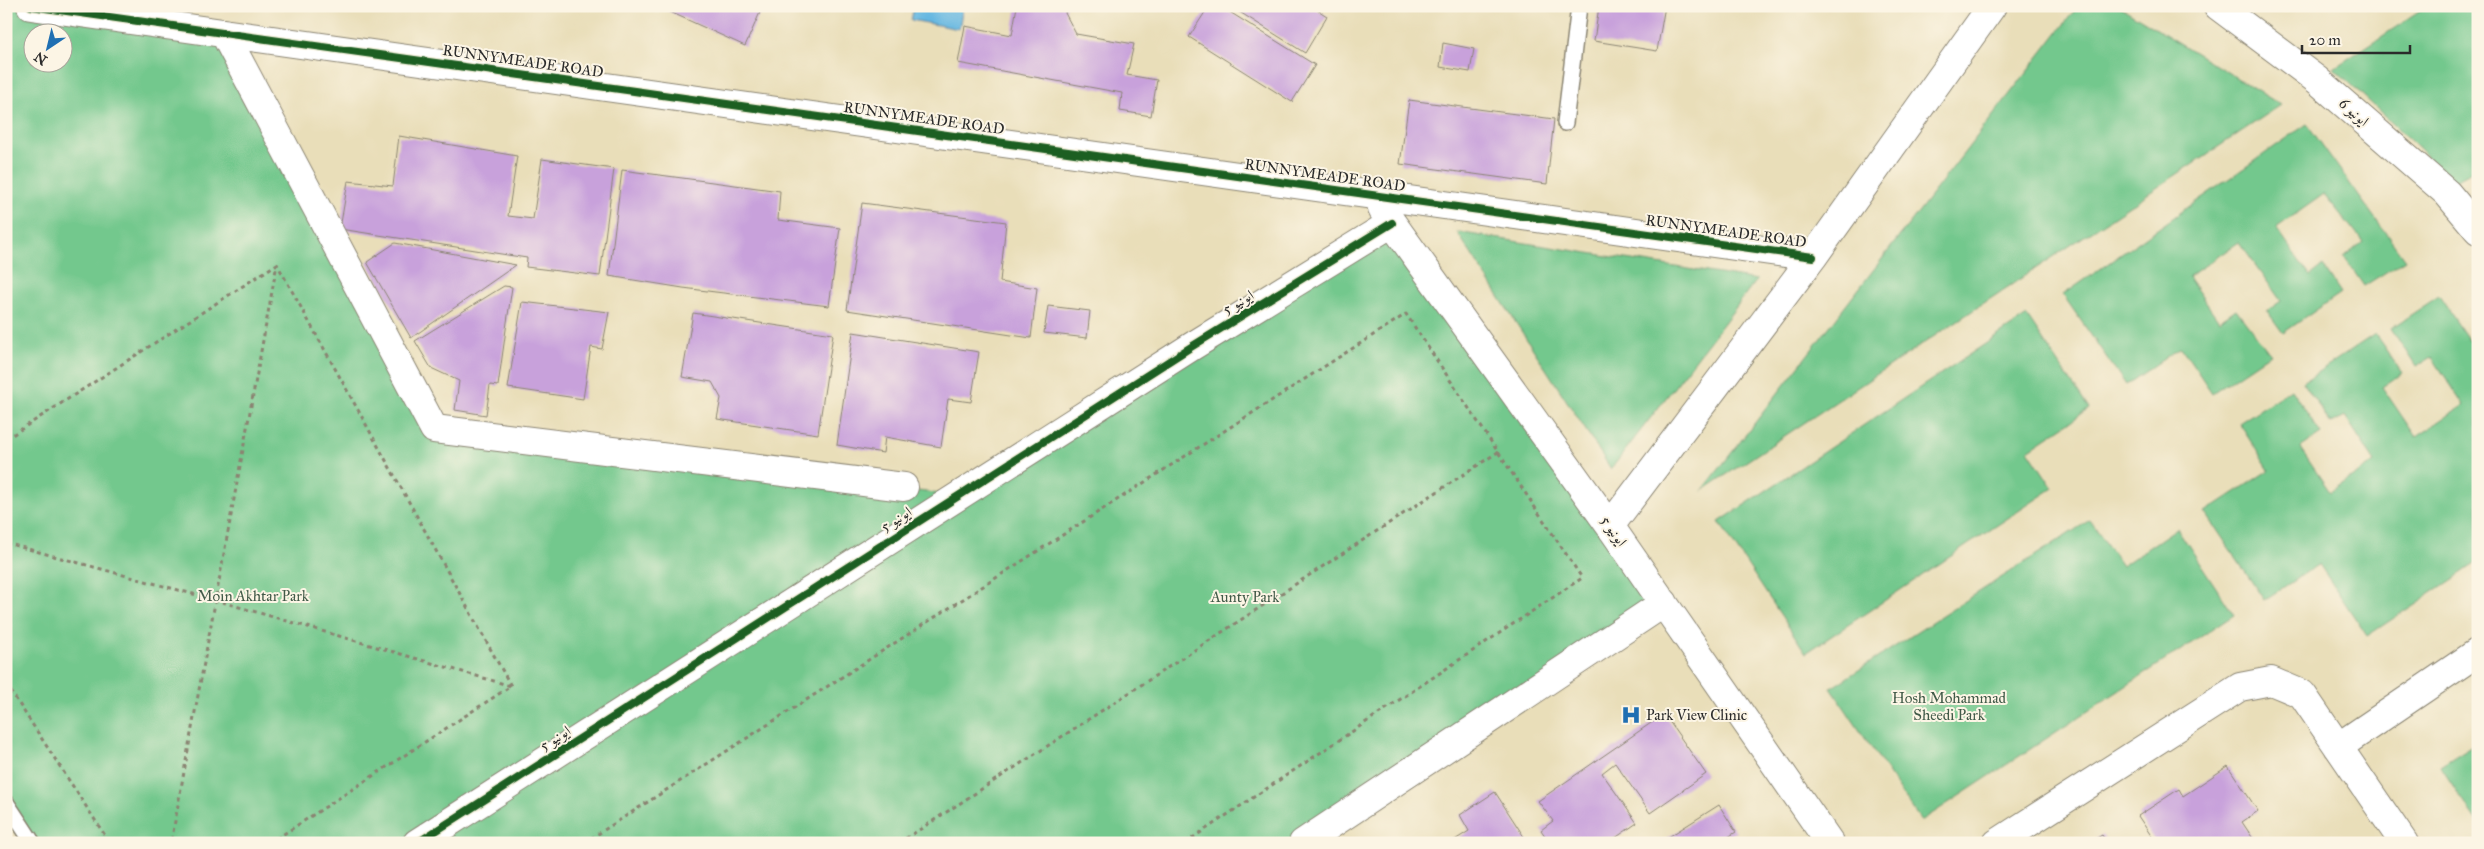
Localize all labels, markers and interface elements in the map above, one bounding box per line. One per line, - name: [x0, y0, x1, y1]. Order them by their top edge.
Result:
- north arrow: [22, 22, 72, 72]
- scale bar: [2302, 22, 2409, 54]
- text: 20 m: [2309, 31, 2341, 49]
- street label: RUNNYMEADE ROAD: [441, 41, 605, 81]
- text: N: [31, 48, 51, 69]
- street label: ایونیو 6: [2335, 94, 2373, 130]
- street label: RUNNYMEADE ROAD: [842, 98, 1006, 138]
- street label: RUNNYMEADE ROAD: [1243, 155, 1407, 195]
- street label: RUNNYMEADE ROAD: [1644, 211, 1808, 251]
- street label: ایونیو 5: [1219, 286, 1257, 318]
- street label: ایونیو 5: [877, 502, 915, 536]
- street label: ایونیو 5: [1597, 512, 1631, 550]
- park label: Moin Akhtar Park: [197, 587, 309, 605]
- park label: Aunty Park: [1210, 588, 1279, 606]
- park label: Hosh Mohammad Sheedi Park: [1892, 689, 2007, 724]
- hospital icon: Park View Clinic: [1620, 704, 1642, 726]
- place label: Park View Clinic: [1646, 706, 1747, 724]
- street label: ایونیو 5: [536, 721, 574, 755]

